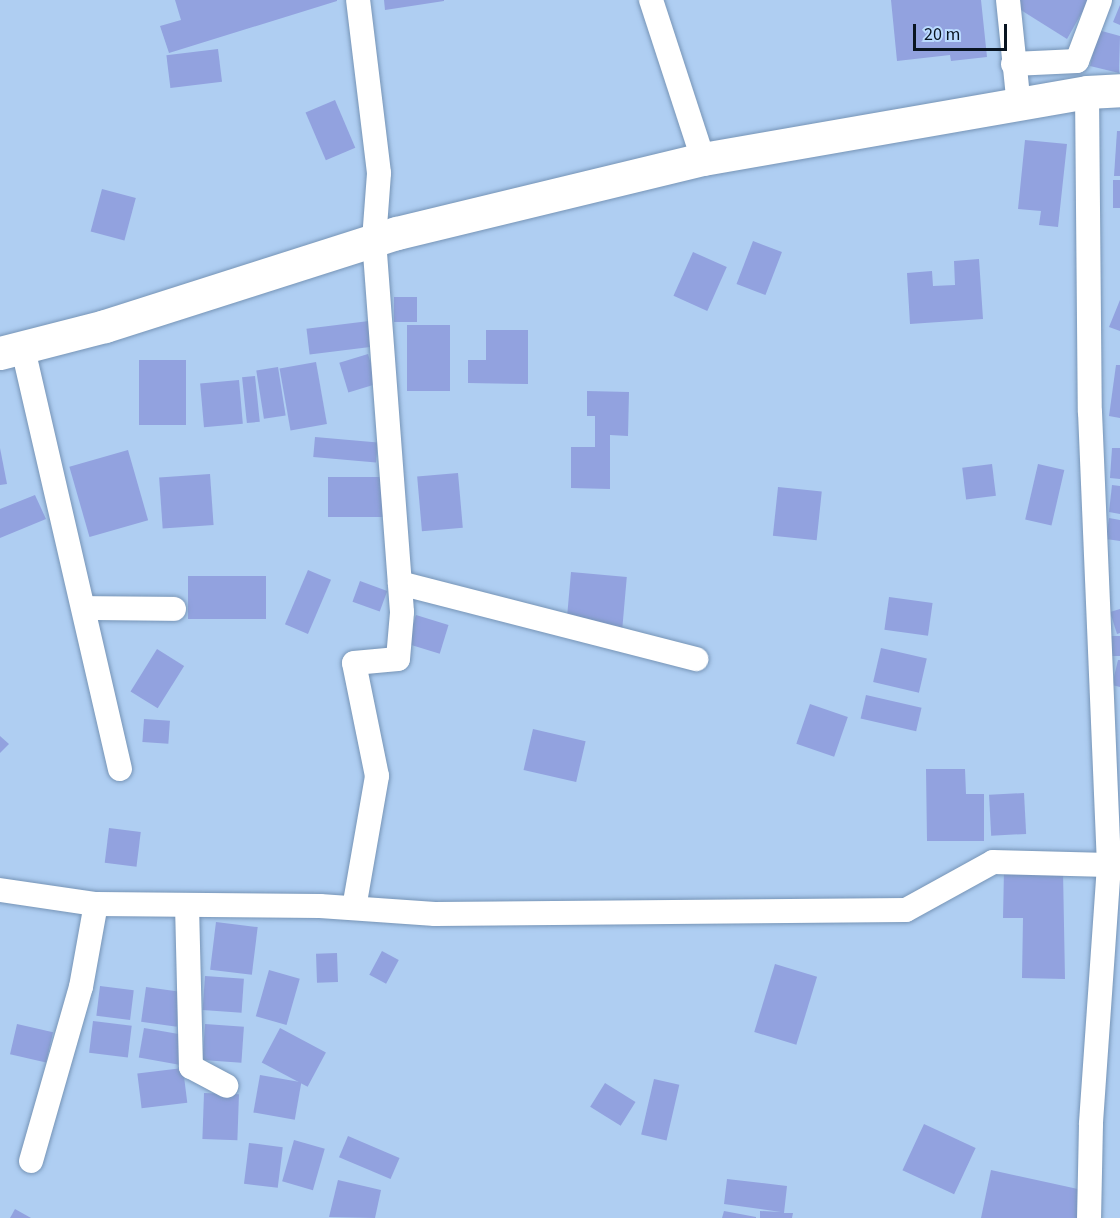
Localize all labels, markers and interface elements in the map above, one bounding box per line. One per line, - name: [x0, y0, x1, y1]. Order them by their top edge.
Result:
- scale bar: [916, 12, 1010, 50]
- text: 20 m: [924, 22, 960, 47]

